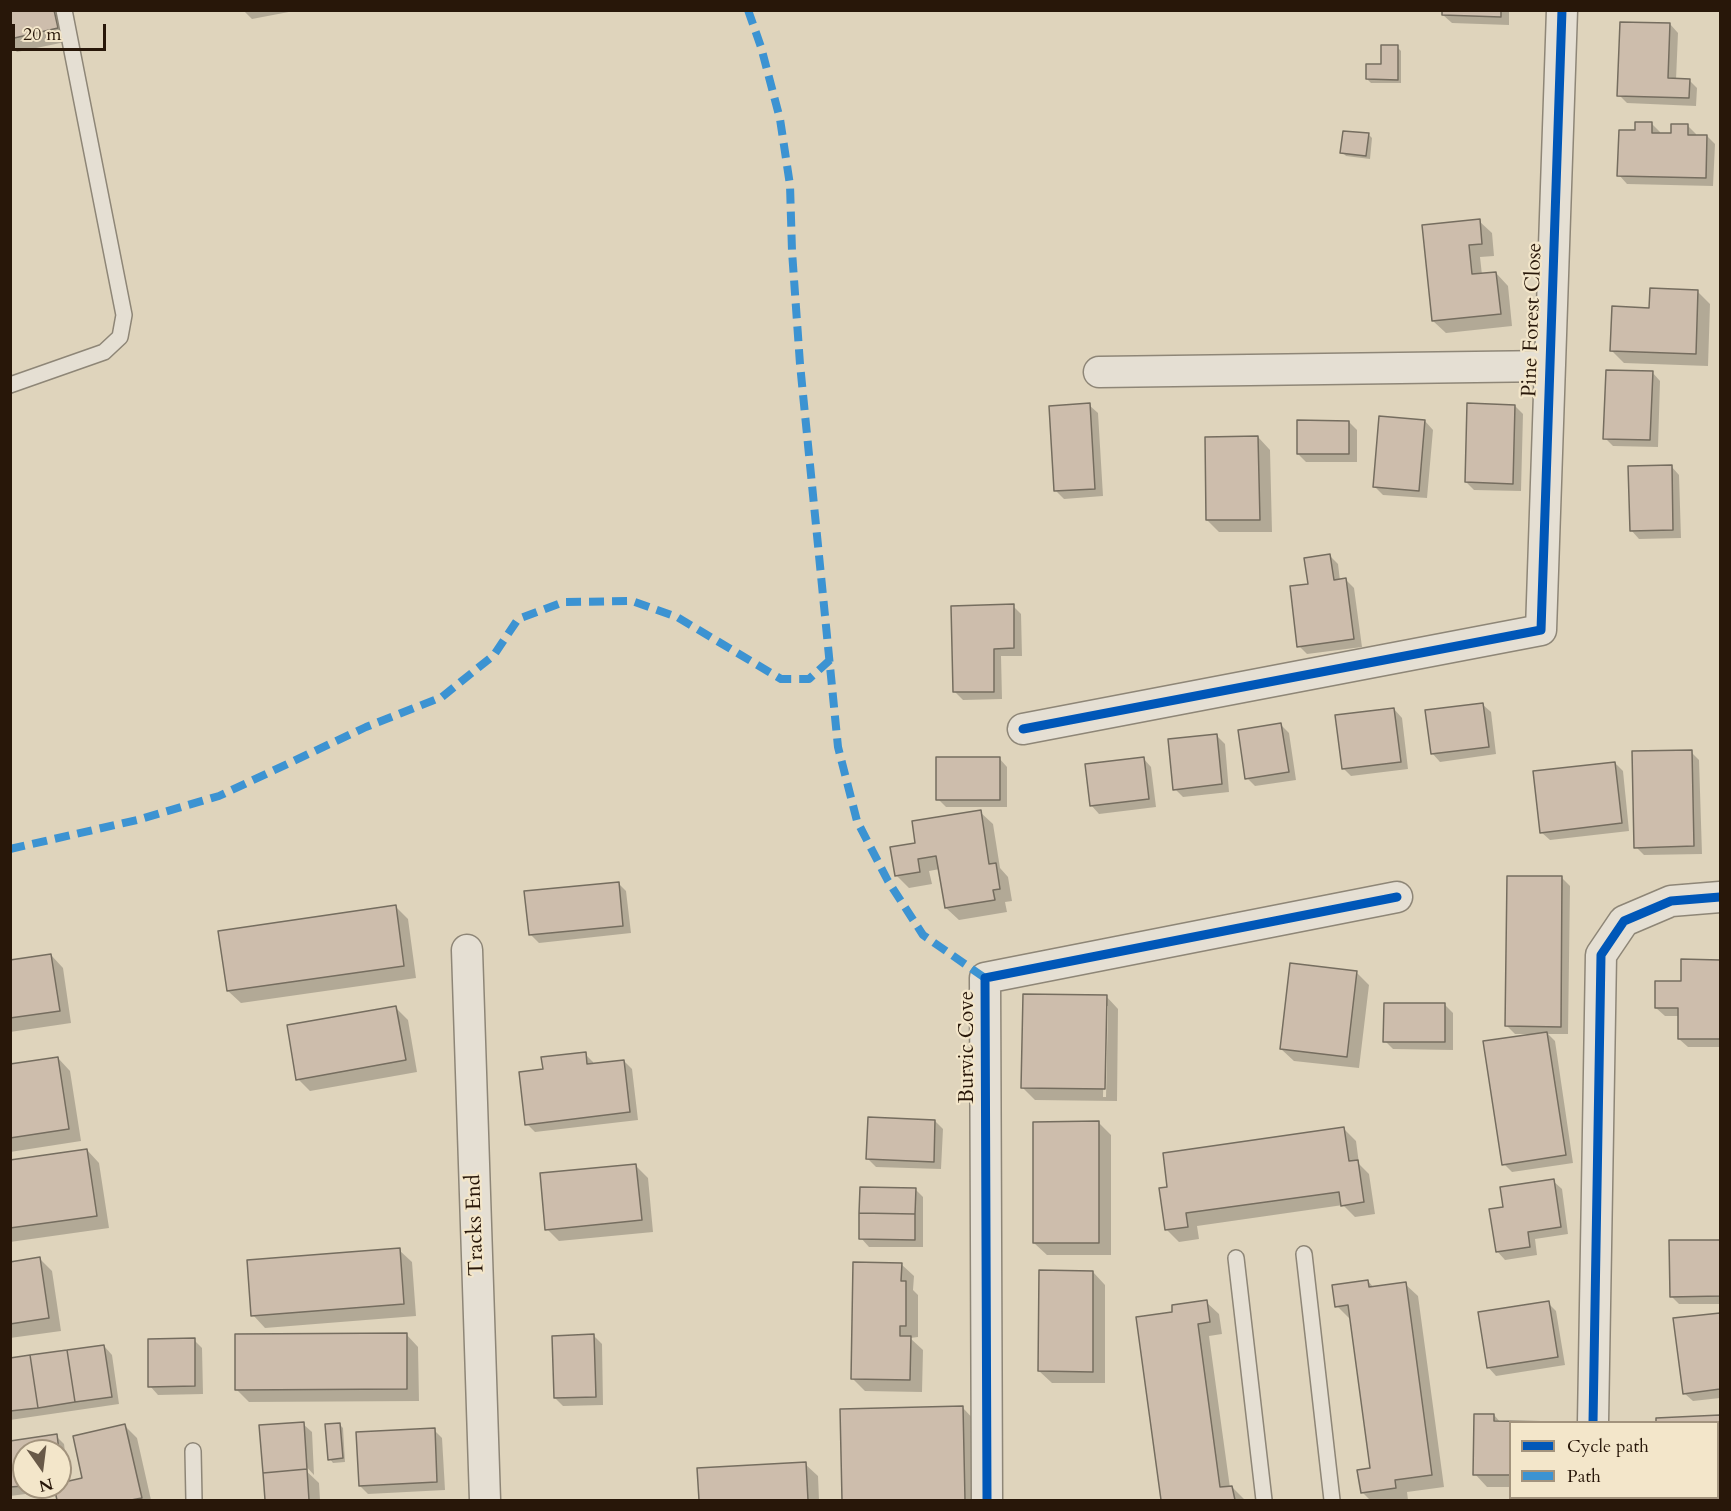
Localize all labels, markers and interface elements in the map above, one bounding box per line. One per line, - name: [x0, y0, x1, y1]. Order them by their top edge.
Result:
- scale bar: [15, 12, 110, 50]
- text: 20 m: [23, 22, 62, 47]
- street label: Pine Forest Close: [1518, 242, 1548, 398]
- street label: Burvic Cove: [955, 991, 981, 1103]
- street label: Tracks End: [462, 1174, 490, 1276]
- legend: [1509, 1421, 1719, 1499]
- text: Cycle path: [1567, 1434, 1649, 1459]
- north arrow: [12, 1439, 72, 1499]
- text: Path: [1567, 1464, 1601, 1489]
- text: N: [36, 1472, 55, 1497]

